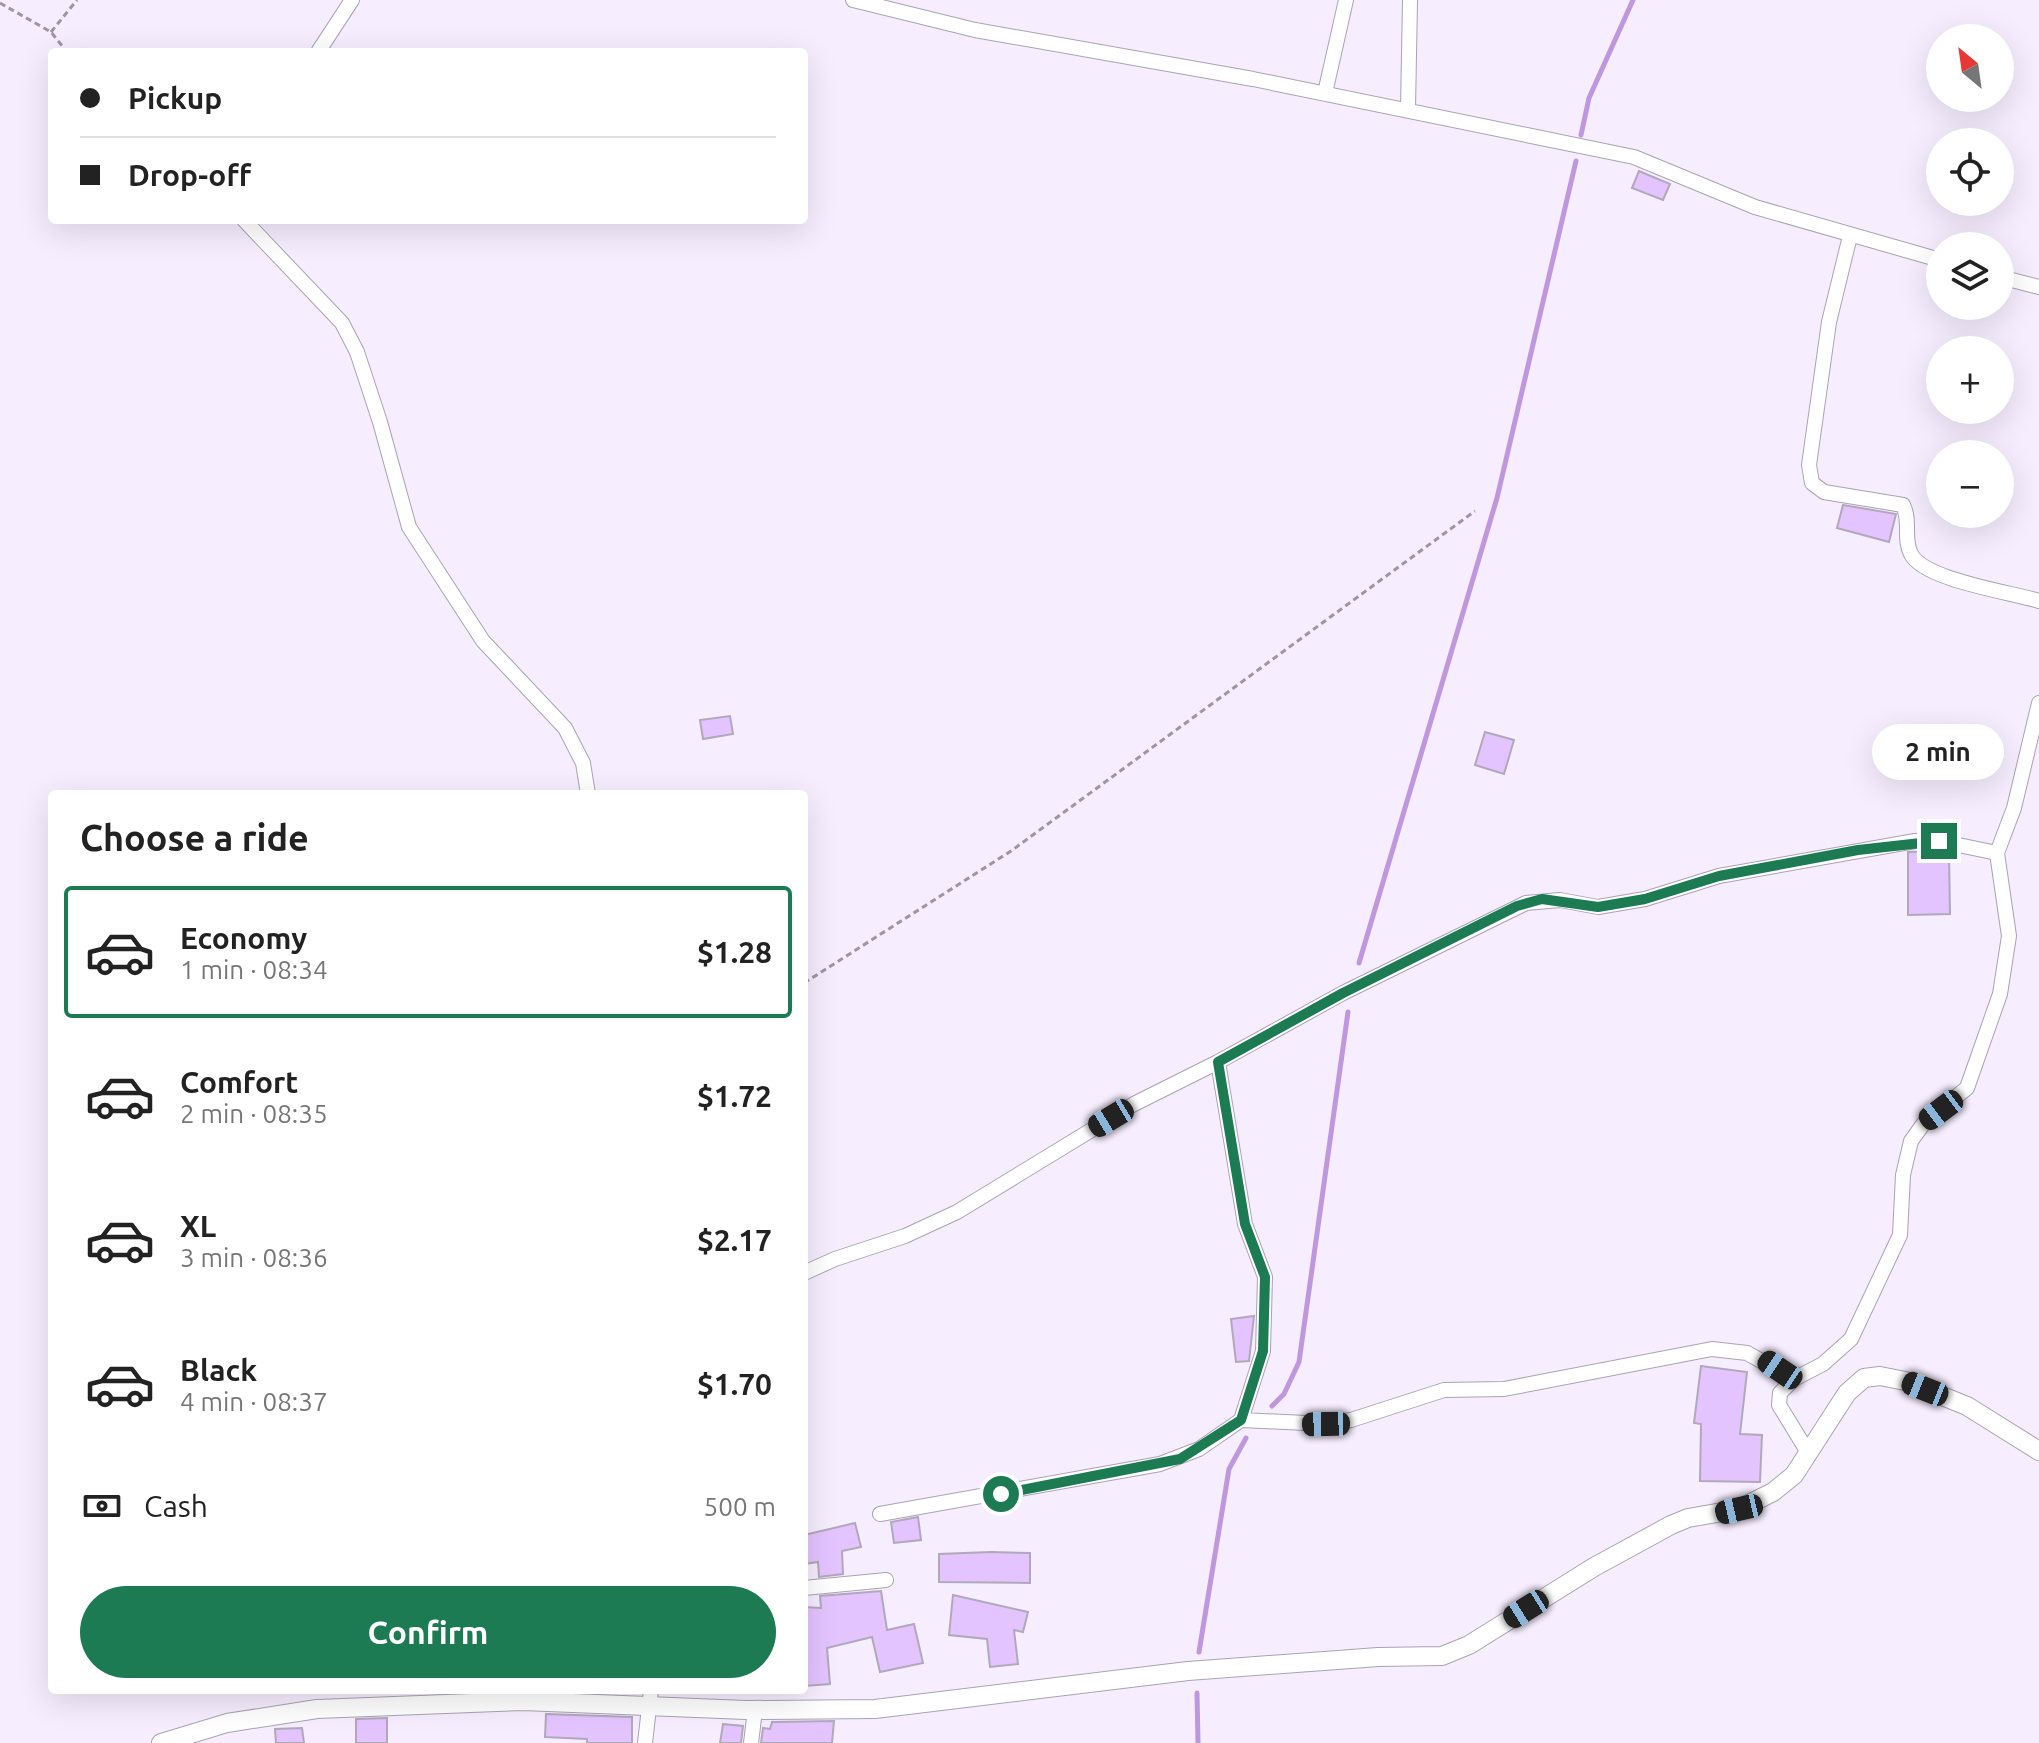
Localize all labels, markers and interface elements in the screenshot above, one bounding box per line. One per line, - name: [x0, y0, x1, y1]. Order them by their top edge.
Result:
- north arrow: [1926, 24, 2014, 112]
- map controls: [1926, 24, 2014, 528]
- text: Pickup: [128, 81, 222, 115]
- button: locate: [1926, 128, 2014, 216]
- text: Drop-off: [128, 158, 251, 192]
- button: layers: [1926, 232, 2014, 320]
- button: +: [1926, 336, 2014, 424]
- button: −: [1926, 440, 2014, 528]
- callout: 2 min: [1873, 725, 2005, 781]
- text: 2 min: [1905, 737, 1971, 766]
- text: Choose a ride: [80, 817, 309, 858]
- route end: [1921, 823, 1957, 859]
- icon: car: [84, 916, 156, 988]
- text: Economy: [180, 921, 307, 955]
- text: $1.28: [697, 935, 772, 969]
- text: 1 min · 08:34: [180, 955, 328, 984]
- icon: car: [84, 1060, 156, 1132]
- text: Comfort: [180, 1065, 298, 1099]
- text: $1.72: [697, 1079, 772, 1113]
- car: [1915, 1086, 1967, 1134]
- car: [1084, 1095, 1138, 1141]
- text: 2 min · 08:35: [180, 1099, 328, 1128]
- icon: car: [84, 1204, 156, 1276]
- text: XL: [180, 1209, 216, 1243]
- text: $2.17: [697, 1223, 772, 1257]
- text: 3 min · 08:36: [180, 1243, 328, 1272]
- car: [1753, 1347, 1807, 1393]
- icon: car: [84, 1348, 156, 1420]
- text: Black: [180, 1353, 257, 1387]
- text: $1.70: [697, 1367, 772, 1401]
- car: [1898, 1369, 1952, 1409]
- text: 4 min · 08:37: [180, 1387, 328, 1416]
- car: [1302, 1412, 1350, 1436]
- route start: [983, 1476, 1019, 1512]
- icon: cash: [80, 1484, 124, 1528]
- text: Cash: [144, 1489, 208, 1523]
- text: 500 m: [704, 1492, 776, 1521]
- car: [1713, 1492, 1765, 1526]
- button: Confirm: [80, 1586, 776, 1678]
- car: [1499, 1586, 1553, 1632]

